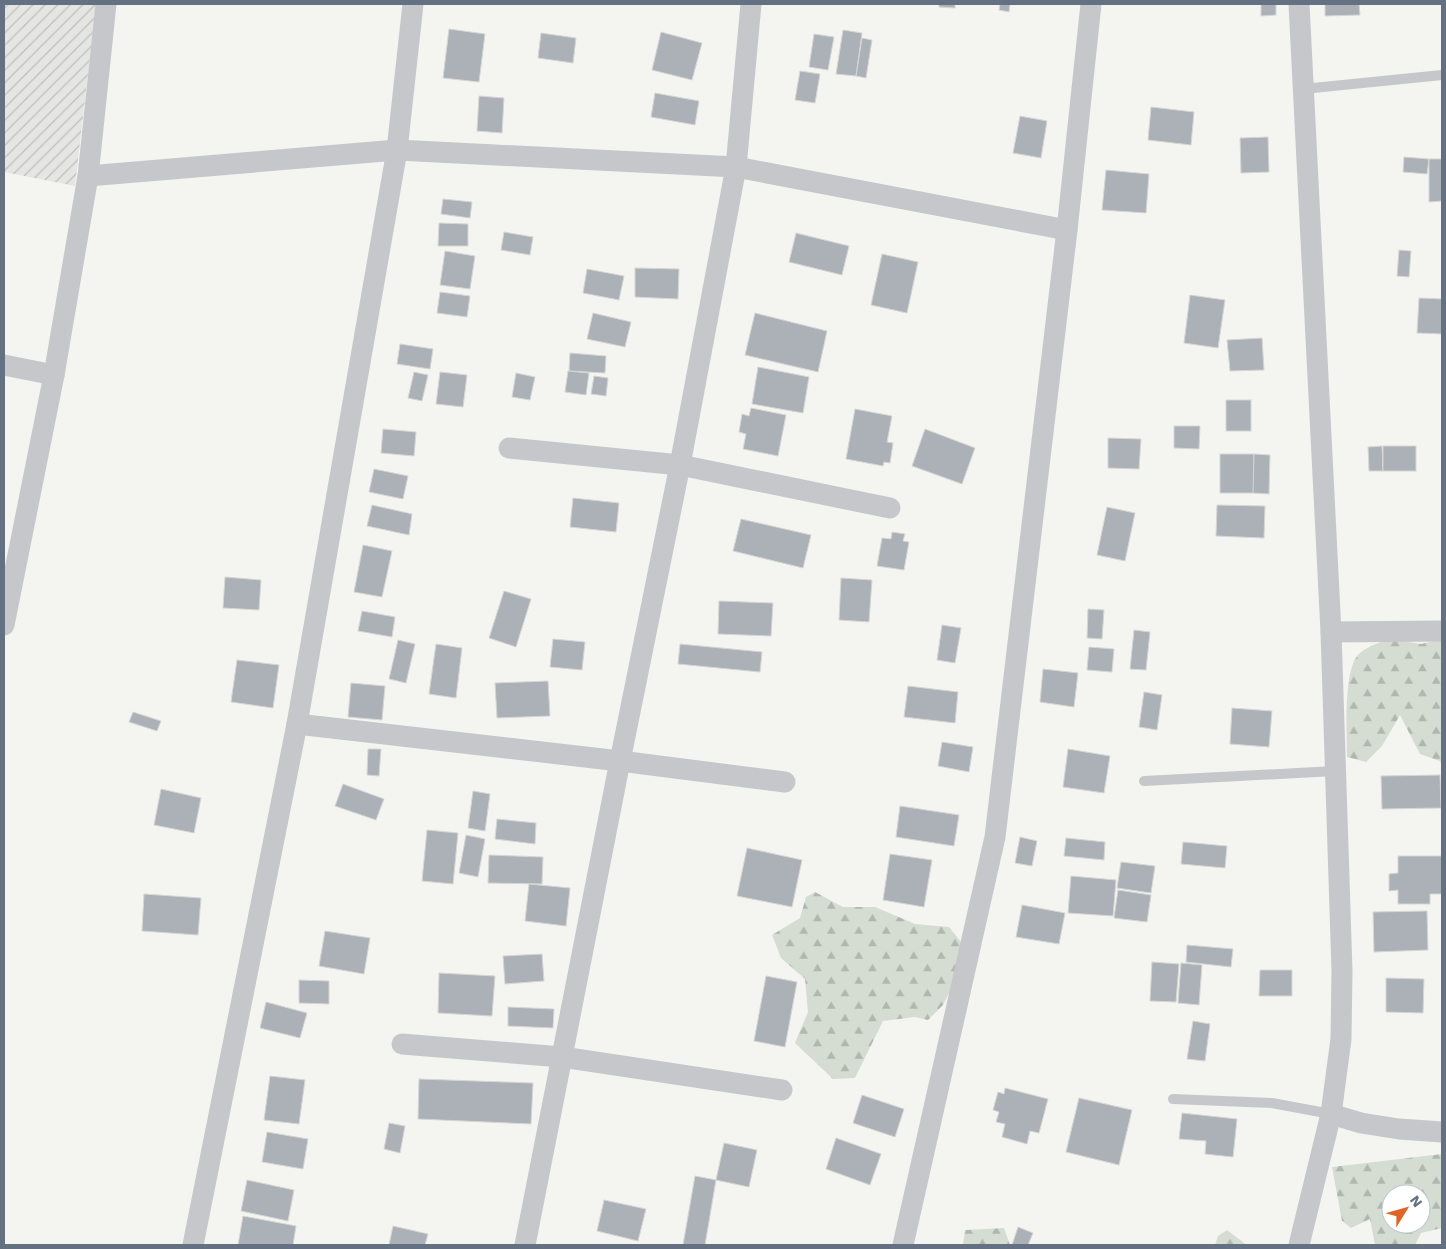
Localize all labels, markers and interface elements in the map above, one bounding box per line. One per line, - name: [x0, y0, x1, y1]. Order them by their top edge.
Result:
- north arrow: [1381, 1184, 1431, 1234]
- text: N: [1407, 1192, 1426, 1210]

